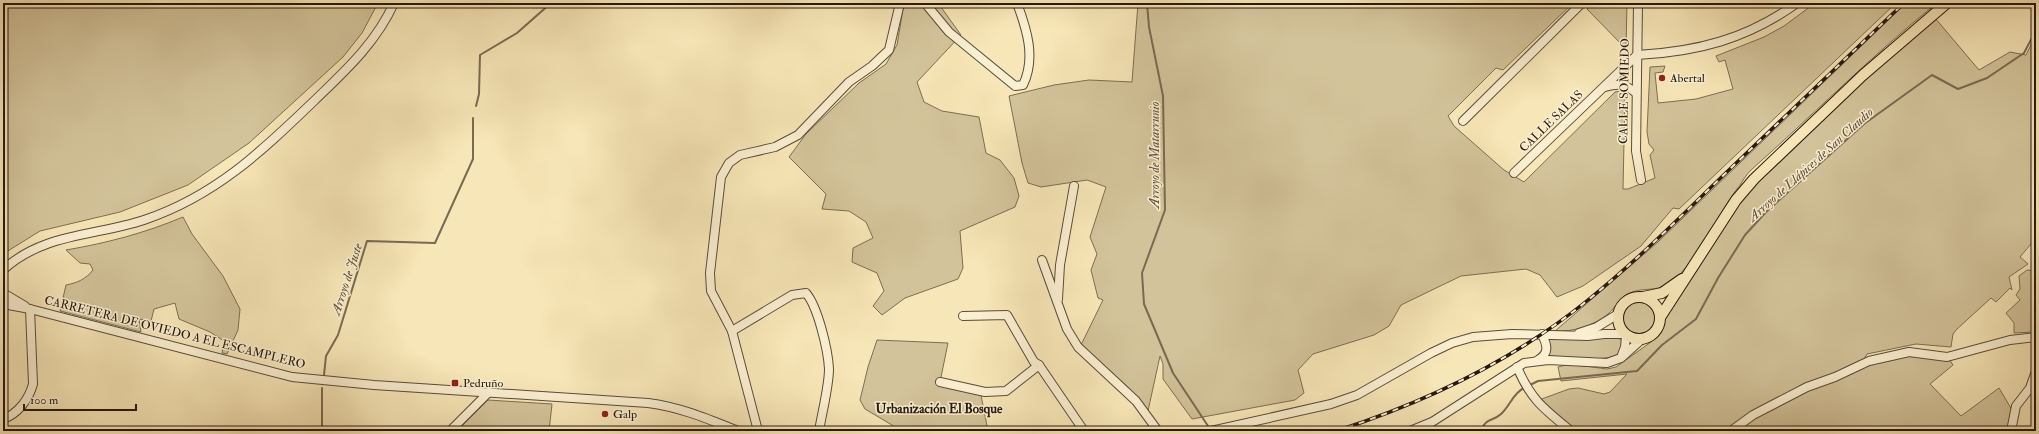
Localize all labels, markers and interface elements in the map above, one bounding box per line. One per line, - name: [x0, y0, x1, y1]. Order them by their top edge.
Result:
- street label: CALLE SOMIEDO: [1616, 38, 1633, 144]
- place label: Abertal: [1669, 71, 1705, 86]
- marker: Abertal: [1657, 73, 1667, 83]
- street label: CALLE SALAS: [1516, 87, 1586, 155]
- water label: Arroyo de Matarrunio: [1147, 101, 1163, 210]
- water label: Arroyo de Llápices de San Claudio: [1743, 104, 1877, 226]
- water label: Arroyo de Juste: [327, 241, 366, 319]
- street label: CARRETERA DE OVIEDO A EL ESCAMPLERO: [43, 293, 307, 372]
- place label: Pedruño: [463, 376, 503, 391]
- marker: Pedruño: [450, 378, 460, 388]
- scale bar: [24, 386, 136, 412]
- text: 100 m: [30, 393, 59, 408]
- district label: Urbanización El Bosque: [876, 401, 1003, 418]
- place label: Galp: [613, 407, 637, 422]
- marker: Galp: [600, 409, 610, 419]

